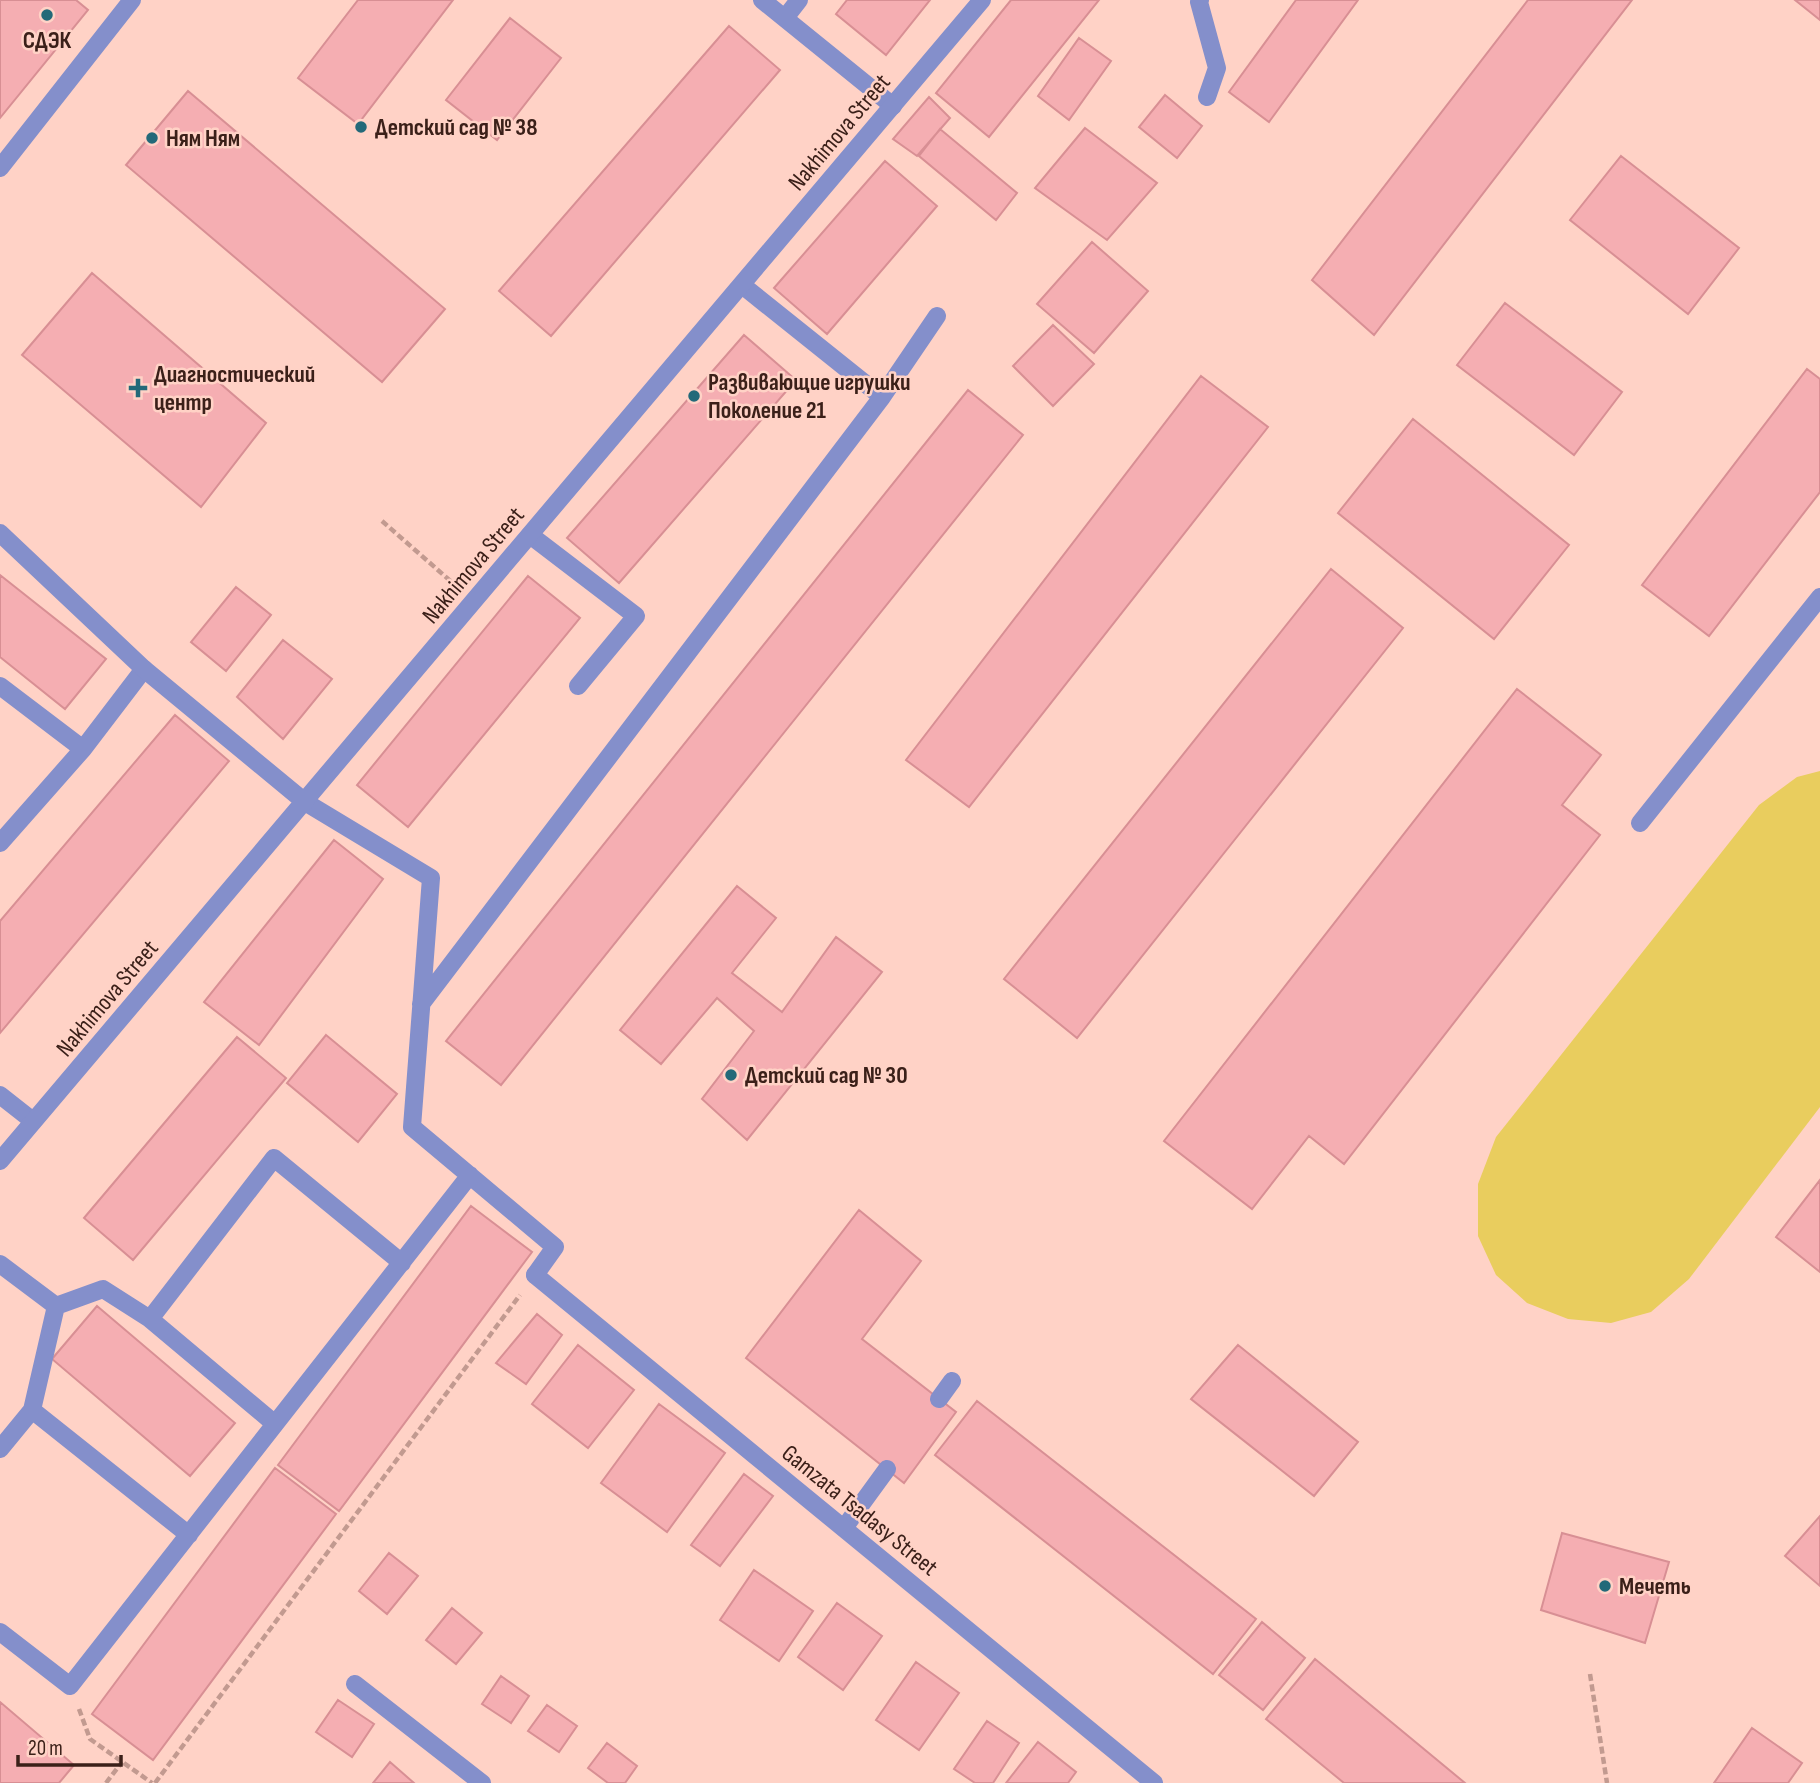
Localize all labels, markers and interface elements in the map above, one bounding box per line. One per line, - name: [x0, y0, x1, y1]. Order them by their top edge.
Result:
- marker: СДЭК: [39, 7, 55, 23]
- place label: СДЭК: [23, 26, 72, 55]
- street label: Nakhimova Street: [782, 68, 897, 196]
- place label: Детский сад № 38: [375, 113, 537, 142]
- marker: Детский сад № 38: [353, 119, 369, 135]
- place label: Ням Ням: [166, 124, 240, 153]
- marker: Ням Ням: [144, 130, 160, 146]
- place label: Диагностический центр: [154, 360, 315, 417]
- place label: Развивающие игрушки Поколение 21: [708, 368, 910, 425]
- marker: Диагностический центр: [128, 378, 148, 398]
- marker: Развивающие игрушки Поколение 21: [686, 388, 702, 404]
- street label: Nakhimova Street: [416, 501, 531, 629]
- street label: Nakhimova Street: [50, 934, 165, 1062]
- place label: Детский сад № 30: [745, 1061, 908, 1090]
- marker: Детский сад № 30: [723, 1067, 739, 1083]
- street label: Gamzata Tsadasy Street: [776, 1439, 944, 1582]
- place label: Мечеть: [1619, 1572, 1691, 1601]
- marker: Мечеть: [1597, 1578, 1613, 1594]
- scale bar: [18, 1724, 121, 1768]
- text: 20 m: [28, 1736, 63, 1761]

